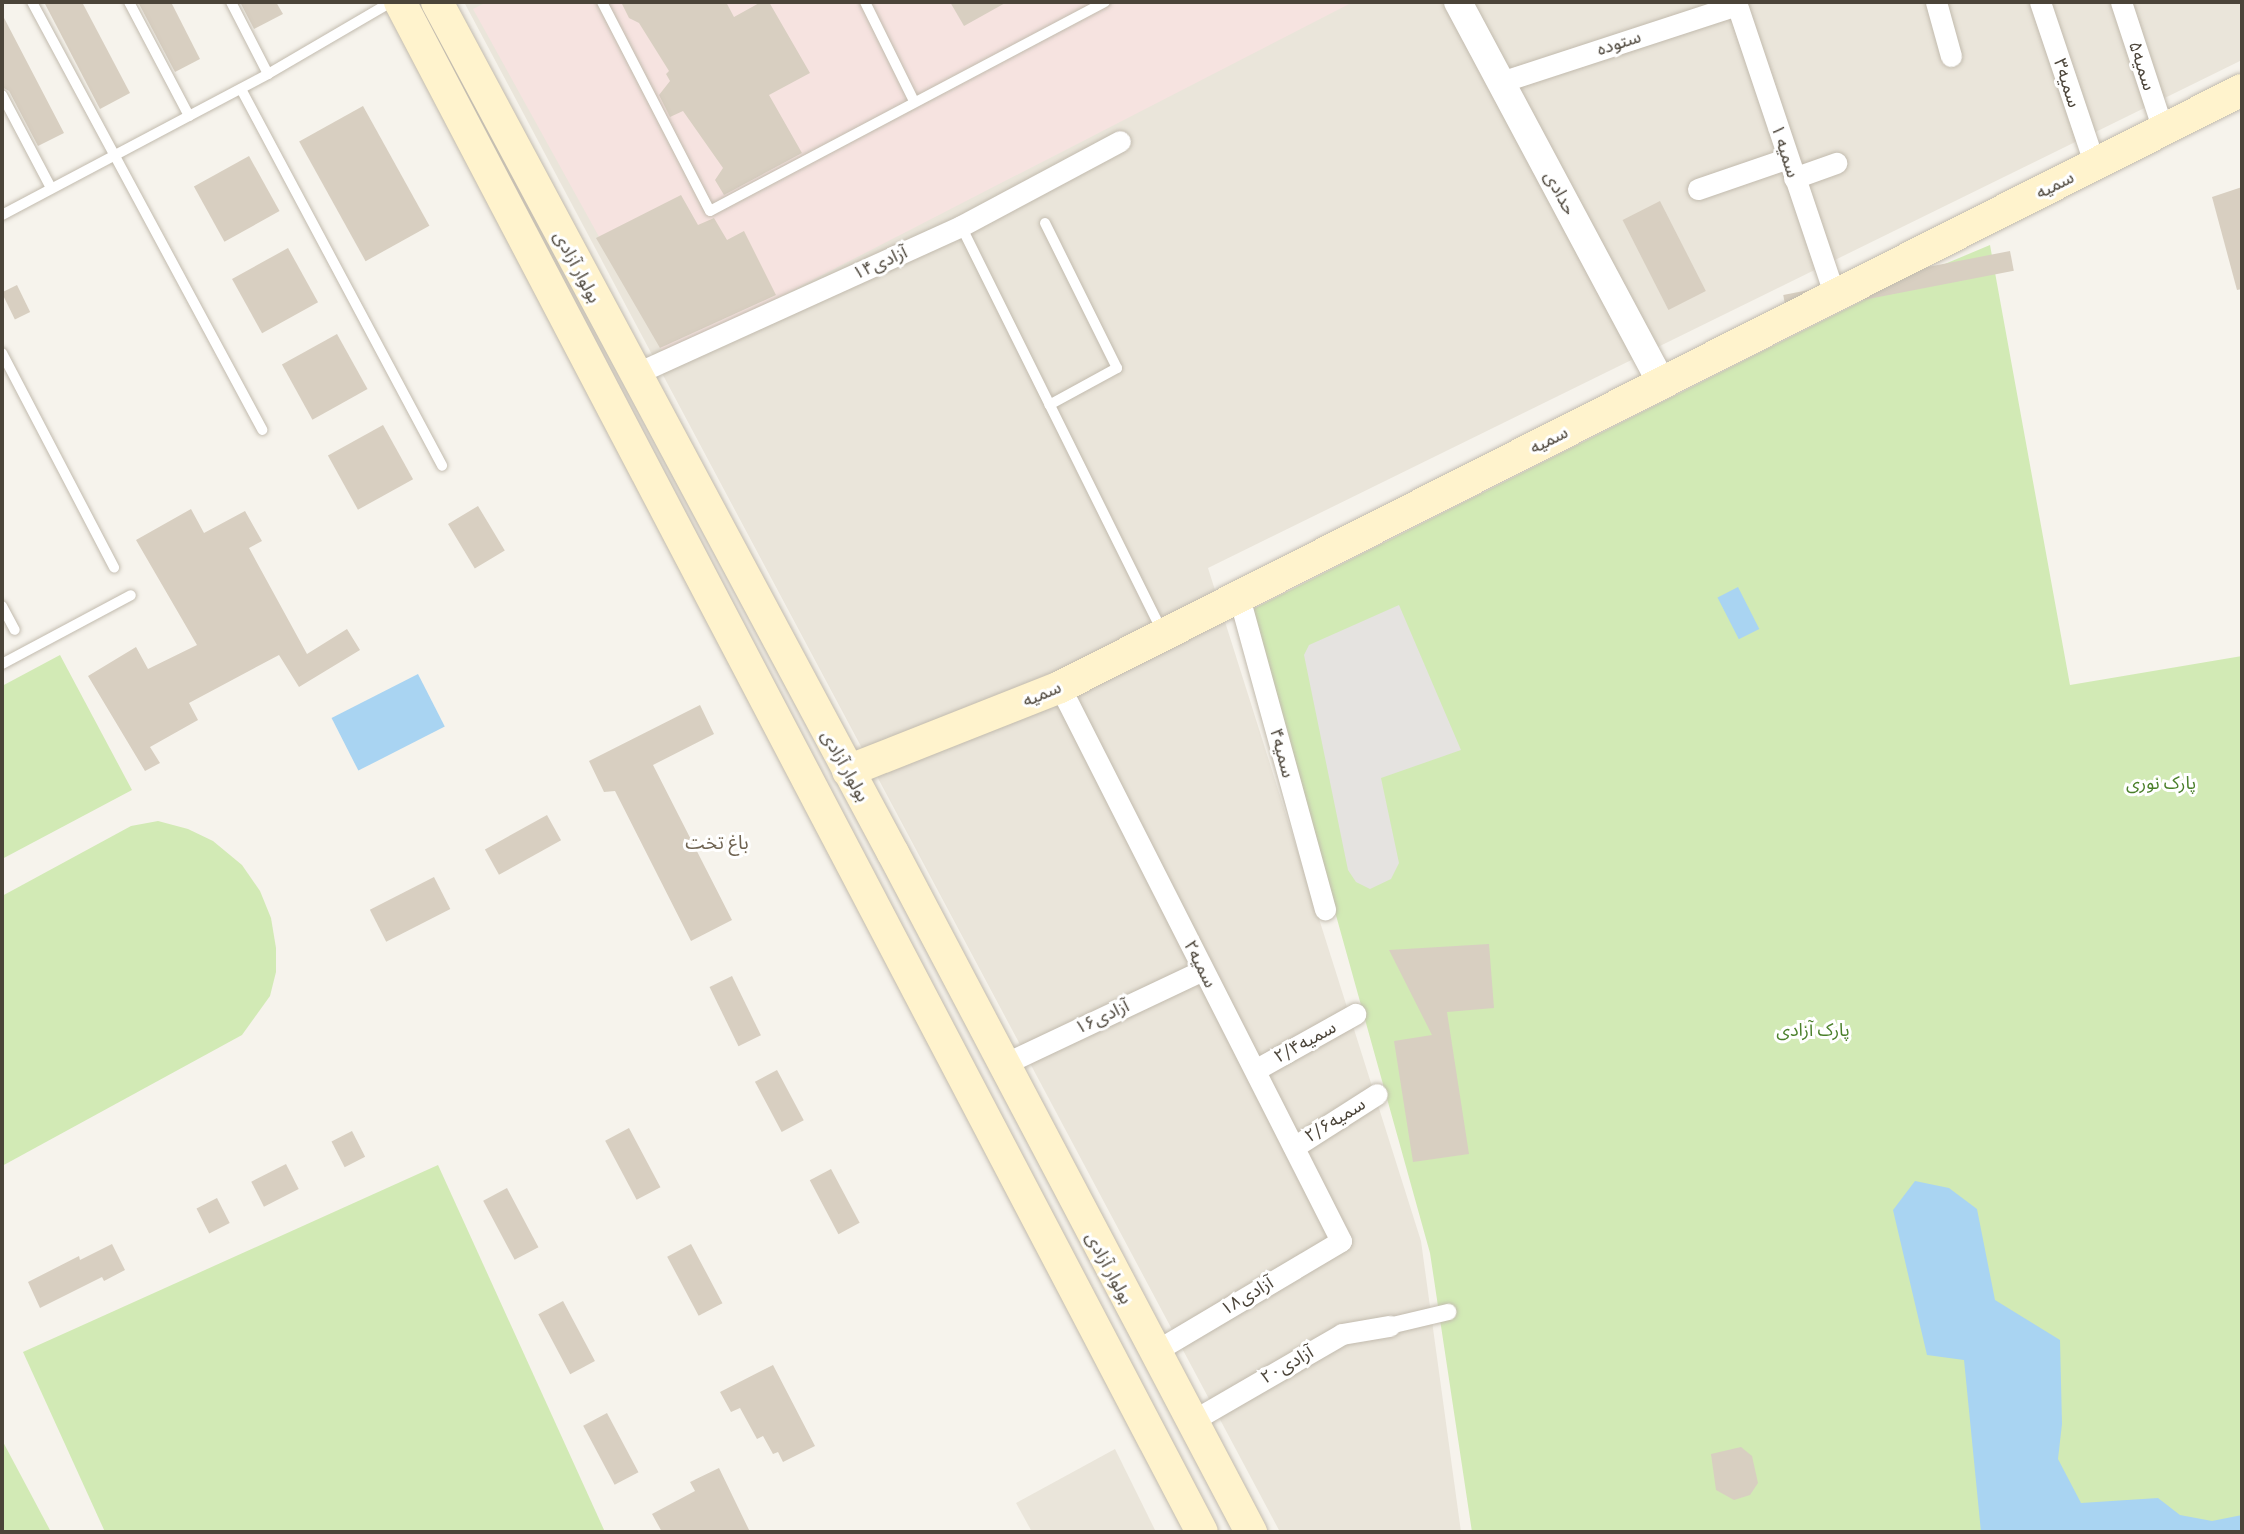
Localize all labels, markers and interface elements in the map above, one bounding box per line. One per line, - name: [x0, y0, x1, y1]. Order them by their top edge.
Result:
- street label: ستوده: [1594, 26, 1644, 60]
- street label: سمیه۵: [2124, 39, 2160, 93]
- street label: سمیه۳: [2049, 56, 2085, 110]
- street label: ۱ سمیه: [1766, 122, 1804, 180]
- street label: سمیه: [2032, 166, 2078, 204]
- street label: حدادی: [1539, 167, 1581, 219]
- street label: بولوار آزادی: [549, 227, 605, 307]
- street label: آزادی۱۴: [849, 241, 911, 285]
- street label: سمیه: [1526, 421, 1572, 459]
- street label: سمیه: [1019, 676, 1065, 712]
- street label: بولوار آزادی: [817, 726, 873, 806]
- street label: سمیه۴: [1265, 726, 1299, 780]
- park label: پارک نوری: [2126, 772, 2196, 794]
- district label: باغ تخت: [685, 832, 749, 854]
- street label: ۲سمیه: [1179, 937, 1221, 991]
- street label: آزادی۱۶: [1071, 995, 1133, 1039]
- street label: سمیه۲/۴: [1270, 1016, 1340, 1068]
- park label: پارک آزادی: [1776, 1019, 1850, 1041]
- street label: سمیه۲/۶: [1301, 1093, 1369, 1147]
- street label: بولوار آزادی: [1081, 1228, 1137, 1308]
- street label: آزادی۱۸: [1217, 1272, 1277, 1320]
- street label: آزادی۲۰: [1257, 1341, 1317, 1389]

